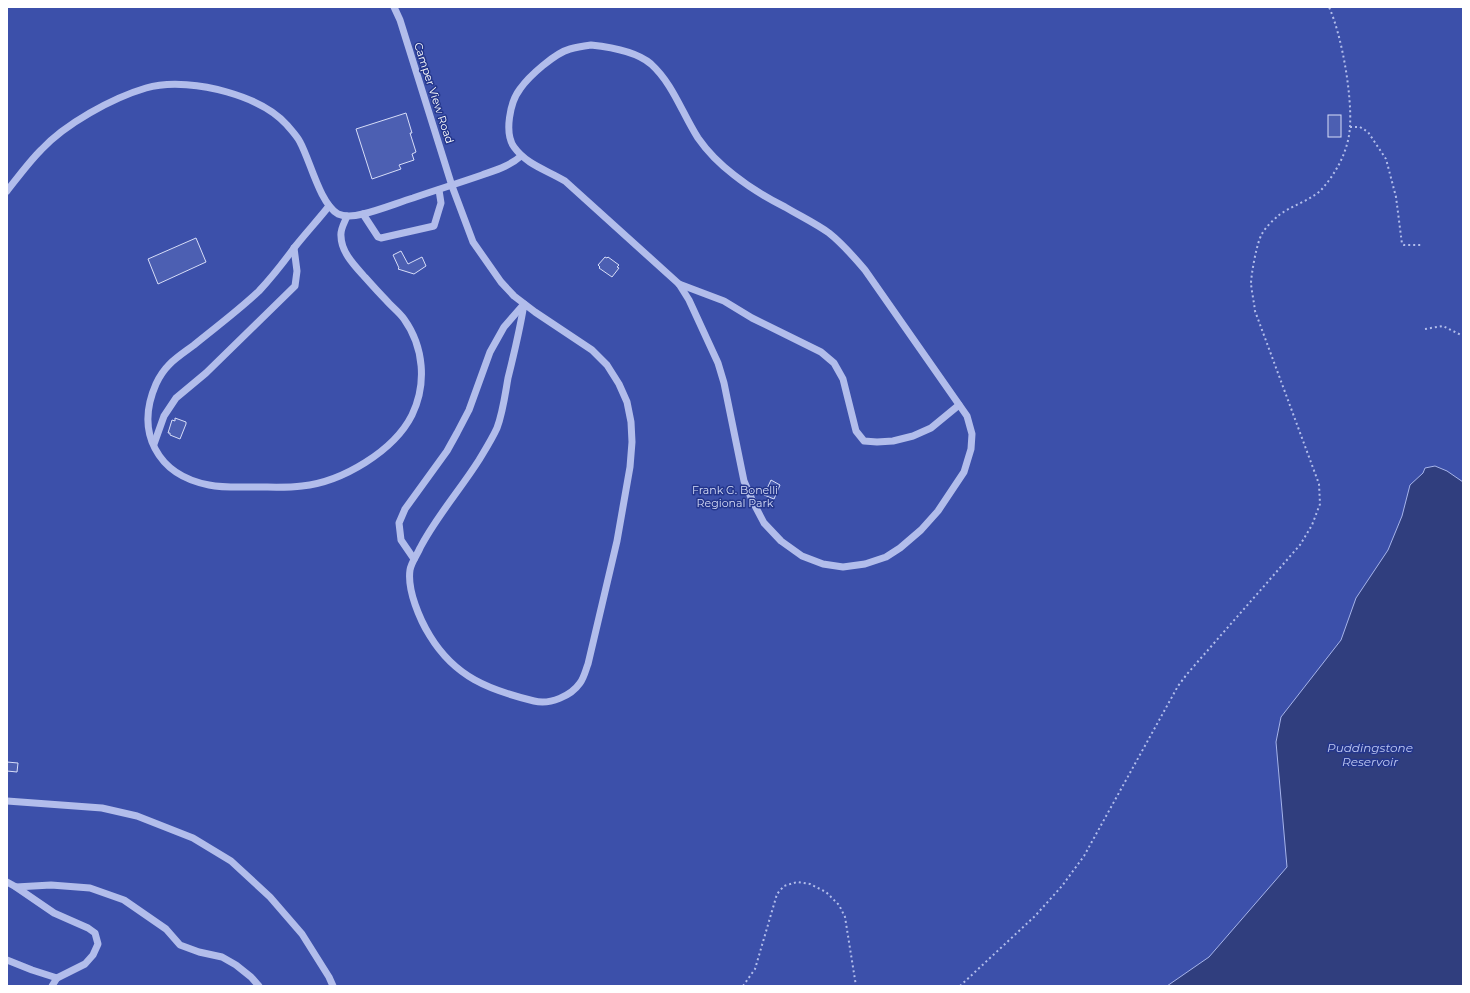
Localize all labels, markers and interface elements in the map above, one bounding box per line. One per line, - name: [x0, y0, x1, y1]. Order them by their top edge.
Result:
- street label: Camper View Road: [411, 41, 457, 145]
- park label: Frank G. Bonelli Regional Park: [692, 483, 778, 510]
- water label: Puddingstone Reservoir: [1327, 740, 1413, 769]

